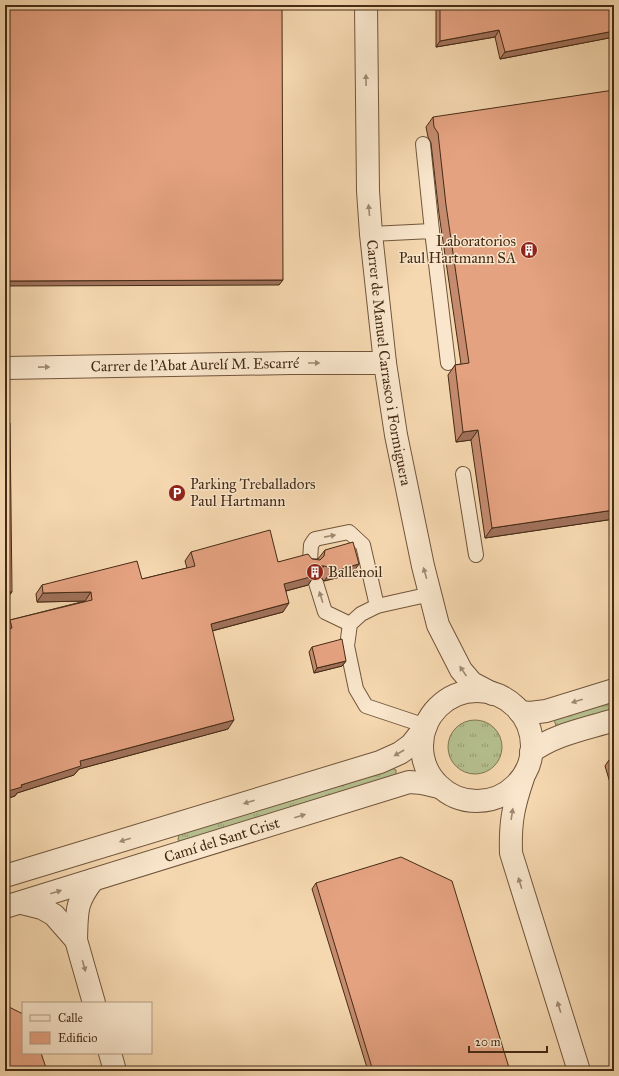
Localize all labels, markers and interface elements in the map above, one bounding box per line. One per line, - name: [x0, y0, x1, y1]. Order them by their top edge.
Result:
- one-way arrow: [363, 73, 369, 86]
- one-way arrow: [366, 204, 372, 216]
- place label: Laboratorios Paul Hartmann SA: [399, 232, 516, 267]
- street label: Carrer de Manuel Carrasco i Formiguera: [363, 239, 415, 488]
- building icon: Laboratorios Paul Hartmann SA: [519, 240, 539, 260]
- street label: Carrer de l'Abat Aurelí M. Escarré: [91, 354, 300, 376]
- one-way arrow: [308, 360, 321, 366]
- one-way arrow: [38, 364, 51, 370]
- place label: Parking Treballadors Paul Hartmann: [190, 475, 316, 510]
- parking icon: Parking Treballadors Paul Hartmann: [167, 483, 187, 503]
- one-way arrow: [324, 533, 336, 539]
- building icon: Ballenoil: [305, 562, 325, 582]
- place label: Ballenoil: [328, 563, 383, 581]
- one-way arrow: [422, 567, 428, 579]
- one-way arrow: [317, 591, 323, 603]
- one-way arrow: [459, 666, 467, 676]
- one-way arrow: [570, 698, 582, 704]
- one-way arrow: [393, 750, 405, 757]
- one-way arrow: [243, 799, 255, 805]
- one-way arrow: [509, 808, 515, 820]
- street label: Camí del Sant Crist: [162, 813, 282, 866]
- one-way arrow: [295, 813, 307, 819]
- one-way arrow: [118, 837, 130, 843]
- one-way arrow: [517, 877, 523, 889]
- one-way arrow: [50, 889, 62, 895]
- one-way arrow: [81, 960, 87, 972]
- one-way arrow: [556, 1001, 562, 1013]
- legend: [22, 1002, 152, 1054]
- text: Calle: [58, 1011, 83, 1025]
- scale bar: [469, 1028, 547, 1054]
- text: Edificio: [58, 1031, 97, 1045]
- text: 20 m: [475, 1035, 501, 1049]

